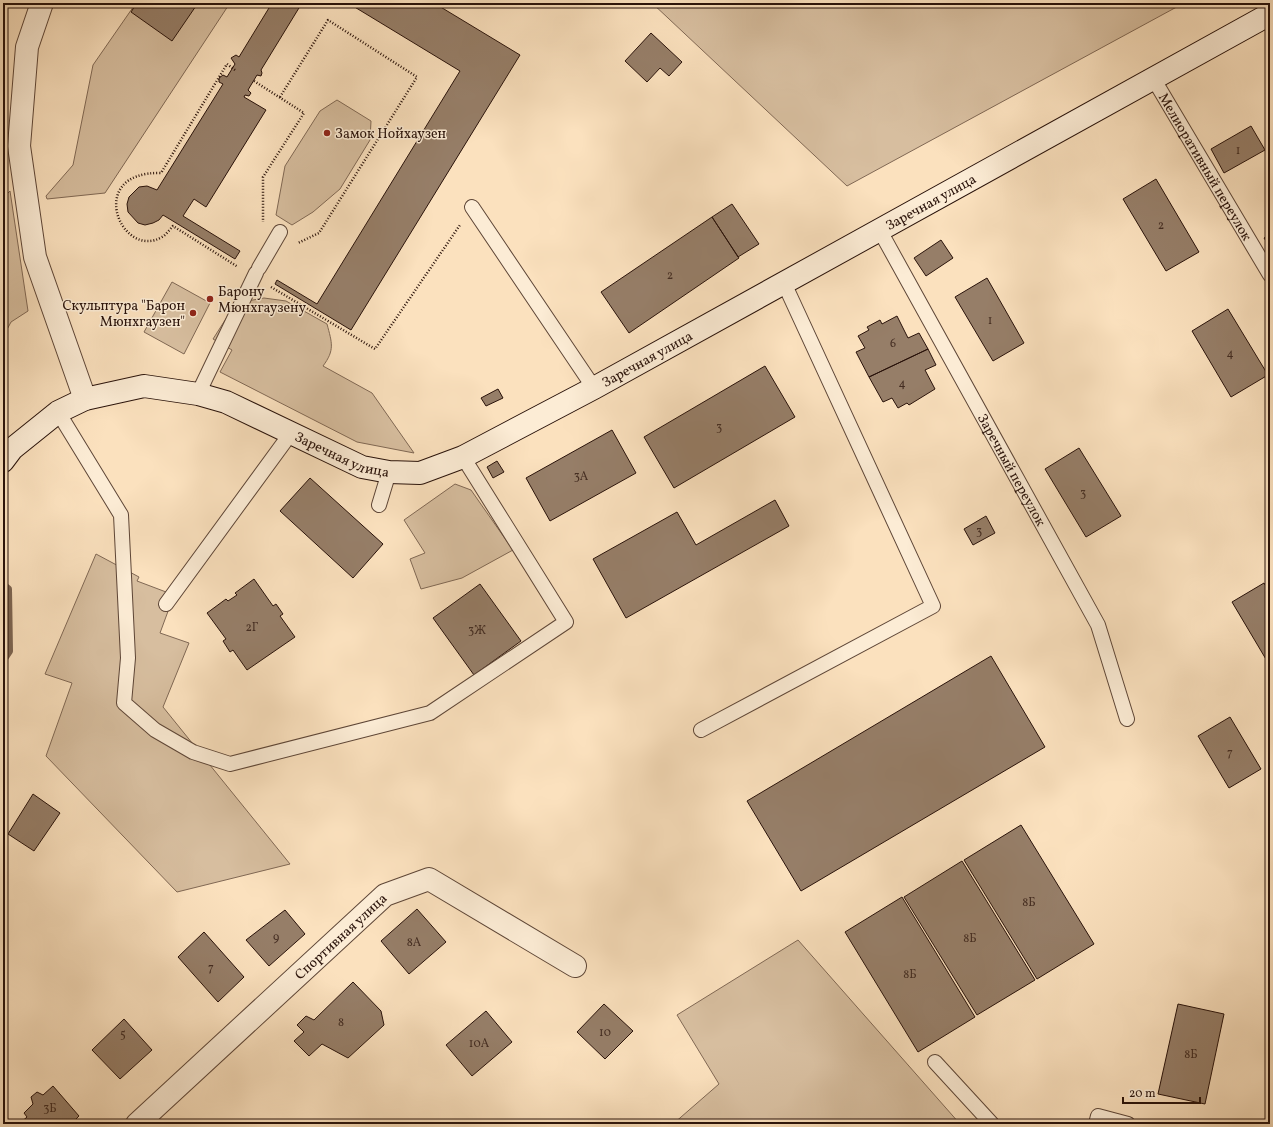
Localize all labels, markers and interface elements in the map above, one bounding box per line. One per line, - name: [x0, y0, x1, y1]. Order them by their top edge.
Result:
- street label: Мелиоративный переулок: [1153, 90, 1256, 245]
- place label: Замок Нойхаузен: [335, 125, 447, 144]
- marker: Замок Нойхаузен: [322, 128, 332, 138]
- house number: 1: [1236, 143, 1240, 159]
- street label: Заречная улица: [883, 170, 980, 236]
- house number: 2: [1158, 218, 1164, 234]
- house number: 2: [667, 268, 673, 284]
- place label: Барону Мюнхгаузену: [218, 283, 306, 318]
- marker: Барону Мюнхгаузену: [205, 294, 215, 304]
- place label: Скульптура "Барон Мюнхгаузен": [62, 297, 185, 332]
- marker: Скульптура "Барон Мюнхгаузен": [188, 308, 198, 318]
- house number: 1: [988, 313, 992, 329]
- street label: Заречная улица: [599, 327, 697, 393]
- house number: 6: [890, 336, 896, 352]
- house number: 4: [1226, 346, 1234, 362]
- house number: 4: [898, 376, 906, 392]
- street label: Заречный переулок: [972, 411, 1050, 530]
- house number: 3: [716, 420, 722, 436]
- street label: Заречная улица: [291, 428, 391, 483]
- house number: 3А: [574, 469, 589, 485]
- house number: 3: [1080, 486, 1086, 502]
- house number: 3: [976, 524, 982, 540]
- house number: 2Г: [245, 620, 259, 636]
- house number: 3Ж: [468, 623, 486, 639]
- house number: 7: [1227, 745, 1233, 761]
- street label: Спортивная улица: [291, 890, 392, 985]
- house number: 8Б: [1022, 895, 1036, 911]
- house number: 9: [273, 930, 279, 946]
- house number: 8Б: [963, 931, 977, 947]
- house number: 8А: [407, 935, 422, 951]
- house number: 7: [208, 960, 214, 976]
- house number: 8Б: [903, 967, 917, 983]
- house number: 8: [338, 1015, 344, 1031]
- house number: 10: [599, 1025, 611, 1041]
- house number: 5: [120, 1027, 126, 1043]
- house number: 10А: [469, 1036, 490, 1052]
- house number: 8Б: [1184, 1047, 1198, 1063]
- scale bar: [1123, 1079, 1200, 1105]
- text: 20 m: [1129, 1086, 1156, 1102]
- house number: 3Б: [43, 1101, 57, 1117]

